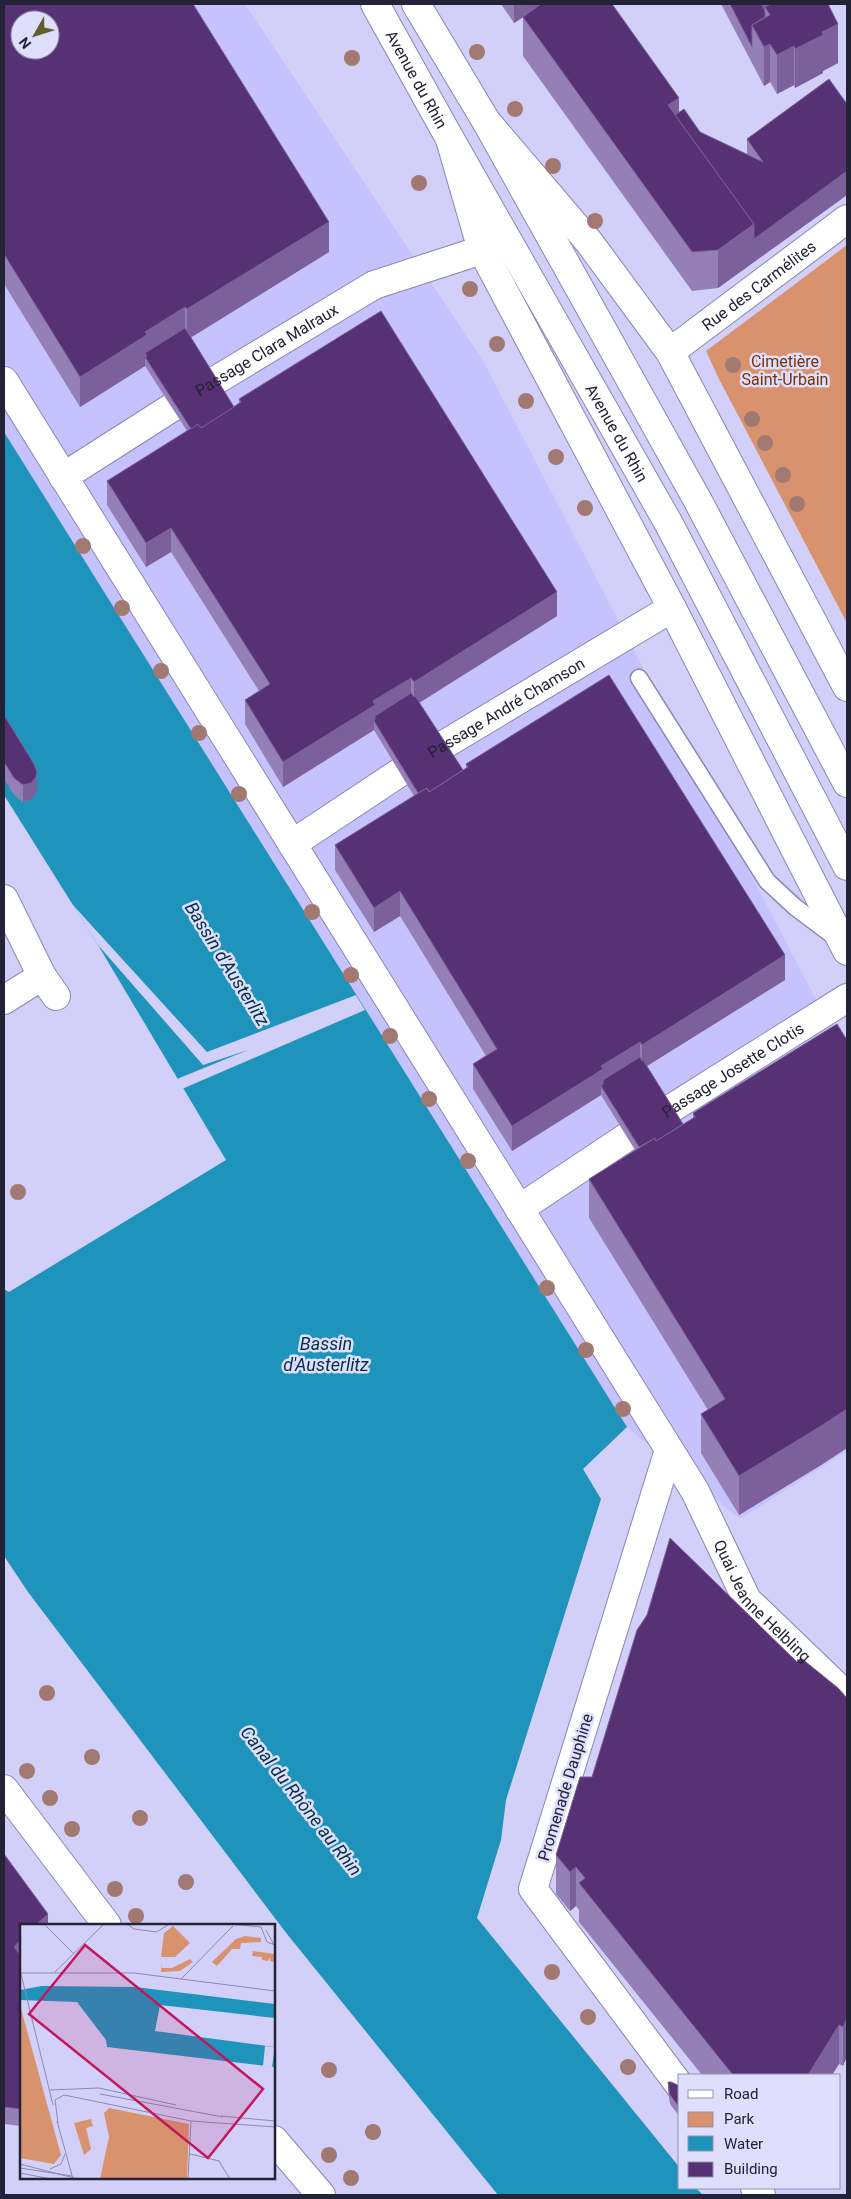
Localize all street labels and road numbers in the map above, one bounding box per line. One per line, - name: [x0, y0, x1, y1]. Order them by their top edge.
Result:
- street label: Avenue du Rhin: [381, 27, 451, 132]
- street label: Rue des Carmélites: [698, 237, 820, 335]
- street label: Passage Clara Malraux: [192, 300, 342, 400]
- street label: Avenue du Rhin: [581, 381, 652, 485]
- street label: Passage André Chamson: [424, 654, 588, 762]
- street label: Passage Josette Clotis: [658, 1019, 807, 1122]
- street label: Quai Jeanne Helbling: [710, 1537, 815, 1666]
- street label: Promenade Dauphine: [534, 1711, 597, 1863]

